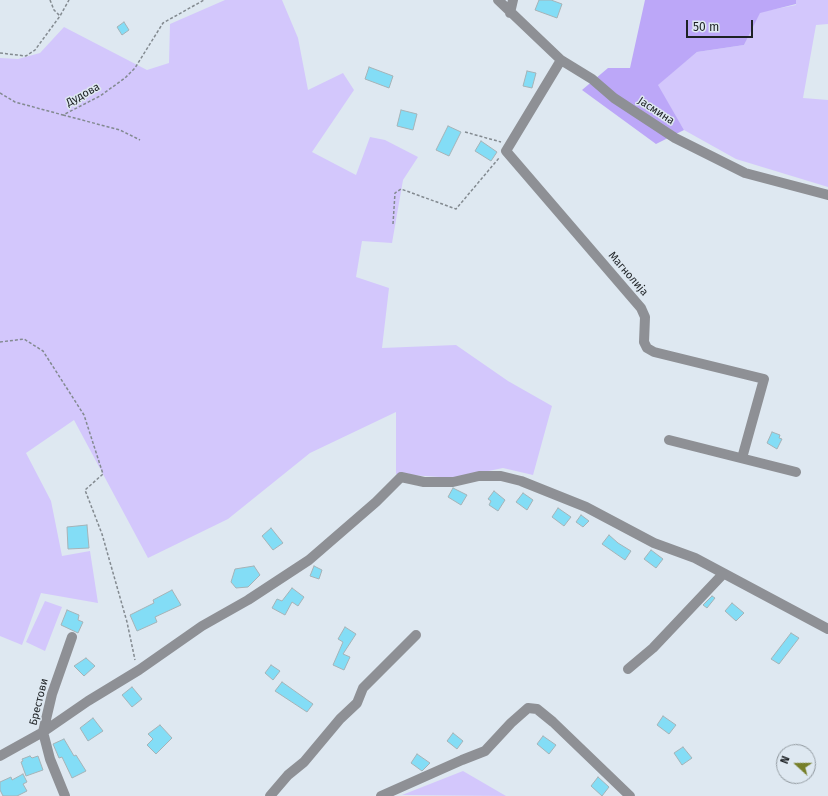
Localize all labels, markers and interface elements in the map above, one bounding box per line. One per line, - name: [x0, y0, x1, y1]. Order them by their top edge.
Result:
- scale bar: [688, 12, 755, 38]
- text: 50 m: [693, 20, 719, 34]
- street label: Дудова: [64, 80, 102, 110]
- street label: Јасмина: [635, 94, 677, 128]
- street label: Магнолија: [605, 249, 651, 299]
- street label: Брестови: [27, 677, 51, 727]
- north arrow: [776, 744, 816, 784]
- text: N: [778, 754, 793, 766]

